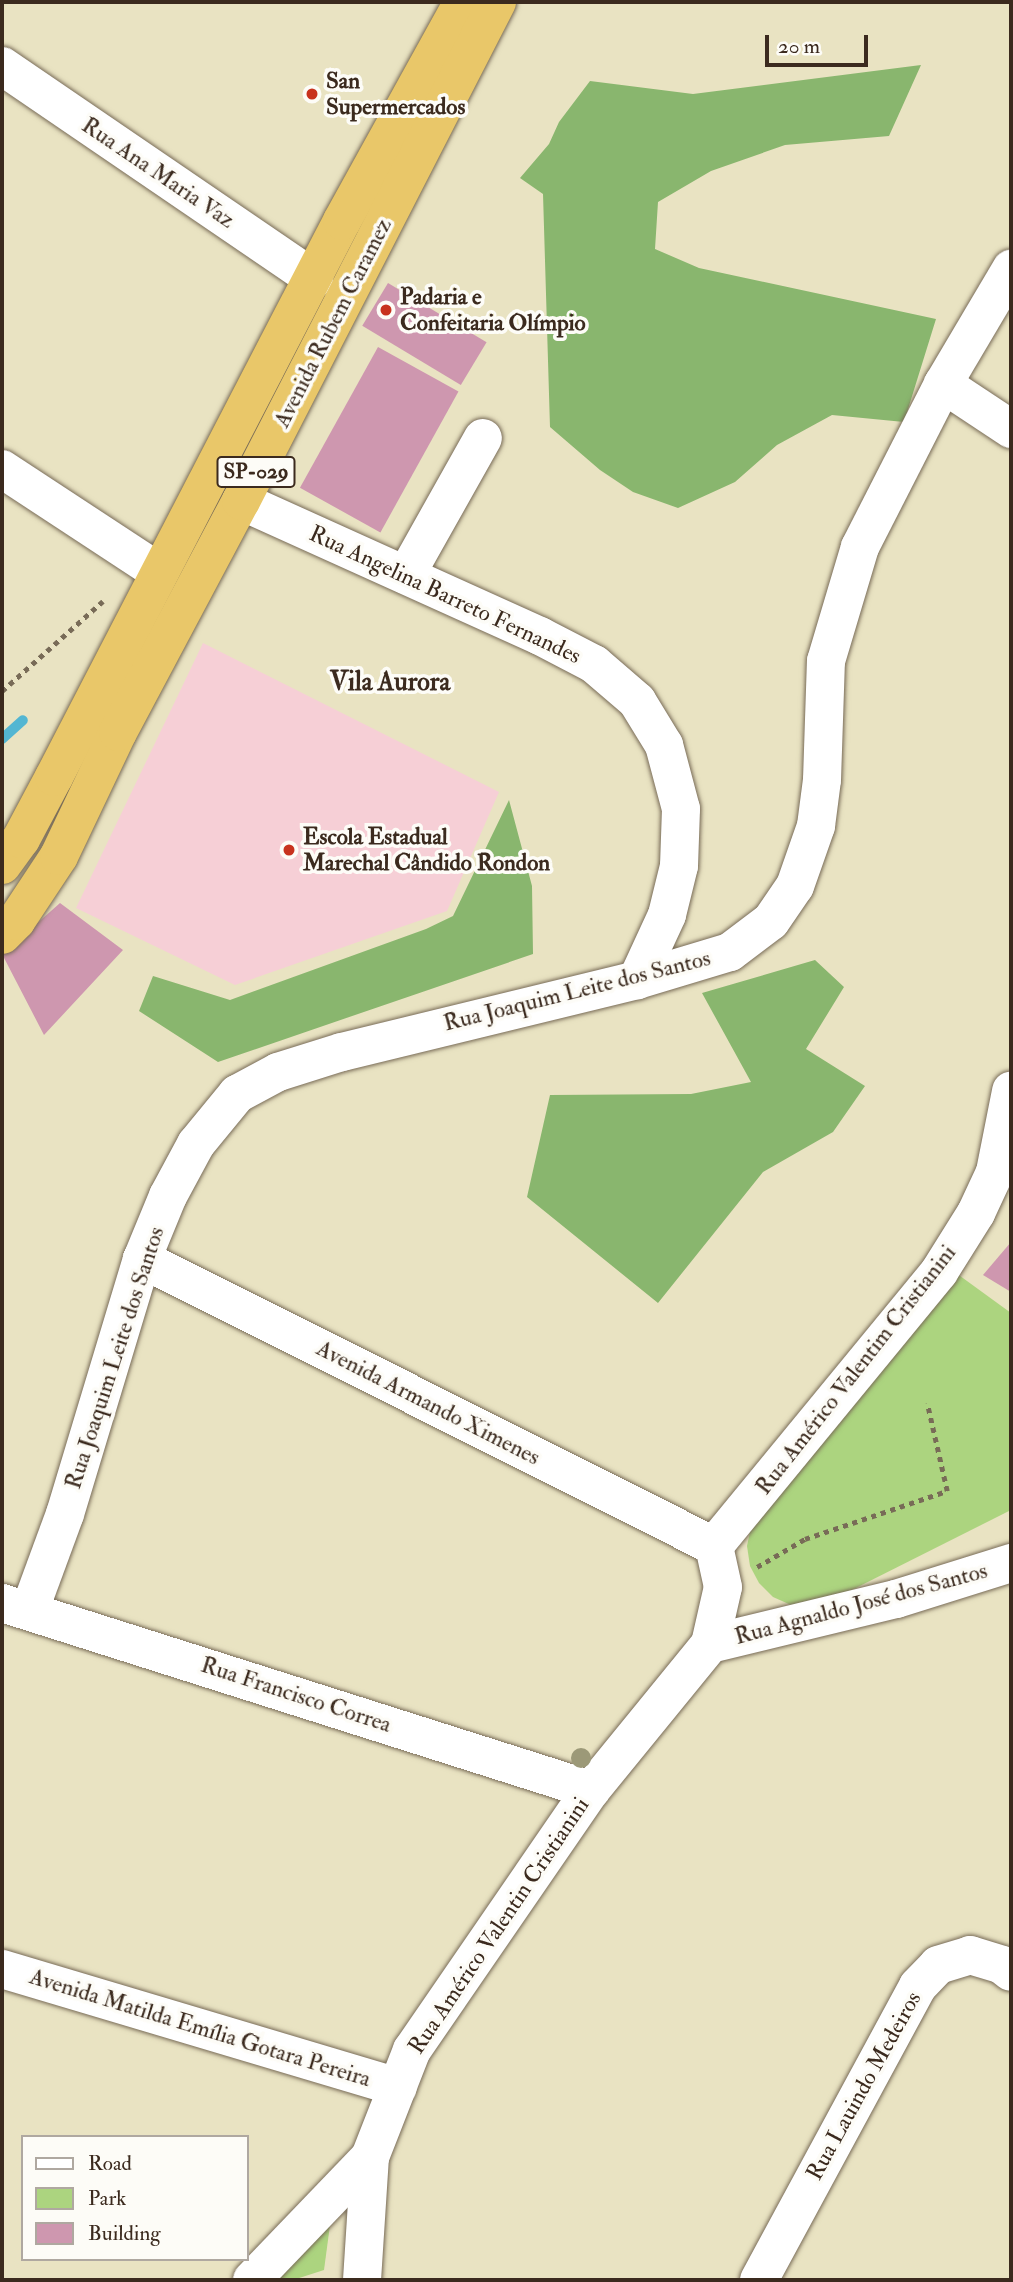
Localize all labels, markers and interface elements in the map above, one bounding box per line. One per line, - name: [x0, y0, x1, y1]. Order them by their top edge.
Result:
- scale bar: [768, 21, 871, 65]
- text: 20 m: [778, 33, 820, 60]
- place label: San Supermercados: [326, 67, 465, 121]
- marker: San Supermercados: [304, 86, 320, 102]
- street label: Rua Ana Maria Vaz: [76, 112, 240, 234]
- street label: Avenida Rubem Caramez: [268, 214, 398, 432]
- place label: Padaria e Confeitaria Olímpio: [400, 283, 586, 337]
- marker: Padaria e Confeitaria Olímpio: [378, 302, 394, 318]
- road number: SP-029: [216, 454, 296, 490]
- street label: Rua Angelina Barreto Fernandes: [305, 520, 585, 670]
- district label: Vila Aurora: [330, 667, 450, 699]
- place label: Escola Estadual Marechal Cândido Rondon: [303, 823, 550, 877]
- marker: Escola Estadual Marechal Cândido Rondon: [281, 842, 297, 858]
- street label: Rua Joaquim Leite dos Santos: [441, 944, 713, 1038]
- street label: Rua Joaquim Leite dos Santos: [60, 1223, 170, 1493]
- street label: Rua Américo Valentim Cristianini: [750, 1240, 962, 1500]
- street label: Avenida Armando Ximenes: [312, 1335, 544, 1471]
- street label: Rua Agnaldo José dos Santos: [732, 1557, 990, 1651]
- street label: Rua Francisco Correa: [197, 1651, 395, 1739]
- street label: Rua Américo Valentin Cristianini: [403, 1792, 595, 2060]
- street label: Avenida Matilda Emília Gotara Pereira: [26, 1963, 374, 2093]
- street label: Rua Lauindo Medeiros: [801, 1987, 927, 2185]
- legend: [21, 2135, 248, 2261]
- text: Road: [88, 2150, 132, 2177]
- text: Park: [88, 2185, 126, 2212]
- text: Building: [88, 2220, 161, 2247]

